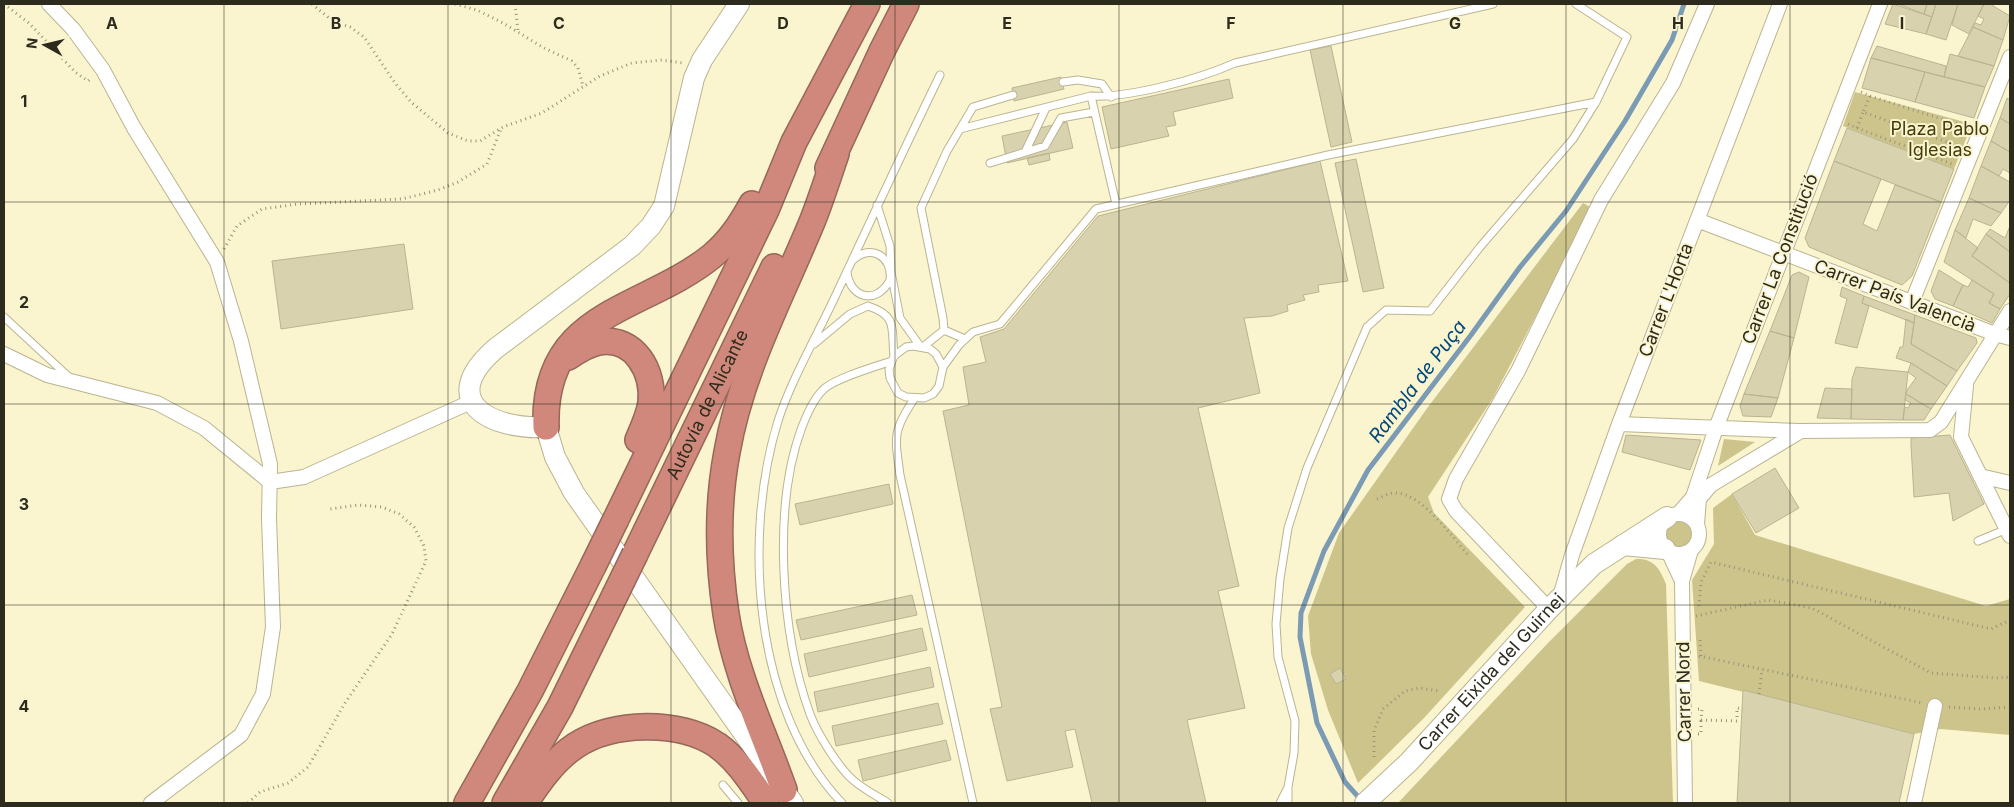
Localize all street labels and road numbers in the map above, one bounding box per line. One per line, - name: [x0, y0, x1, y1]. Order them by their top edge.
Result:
- street label: Carrer La Constitució: [1737, 171, 1822, 347]
- street label: Carrer L'Horta: [1634, 240, 1697, 360]
- street label: Carrer País Valencià: [1811, 255, 1979, 336]
- street label: Autovía de Alicante: [662, 326, 752, 483]
- street label: Carrer Eixida del Guirnei: [1413, 589, 1569, 755]
- street label: Carrer Nord: [1672, 641, 1695, 743]

